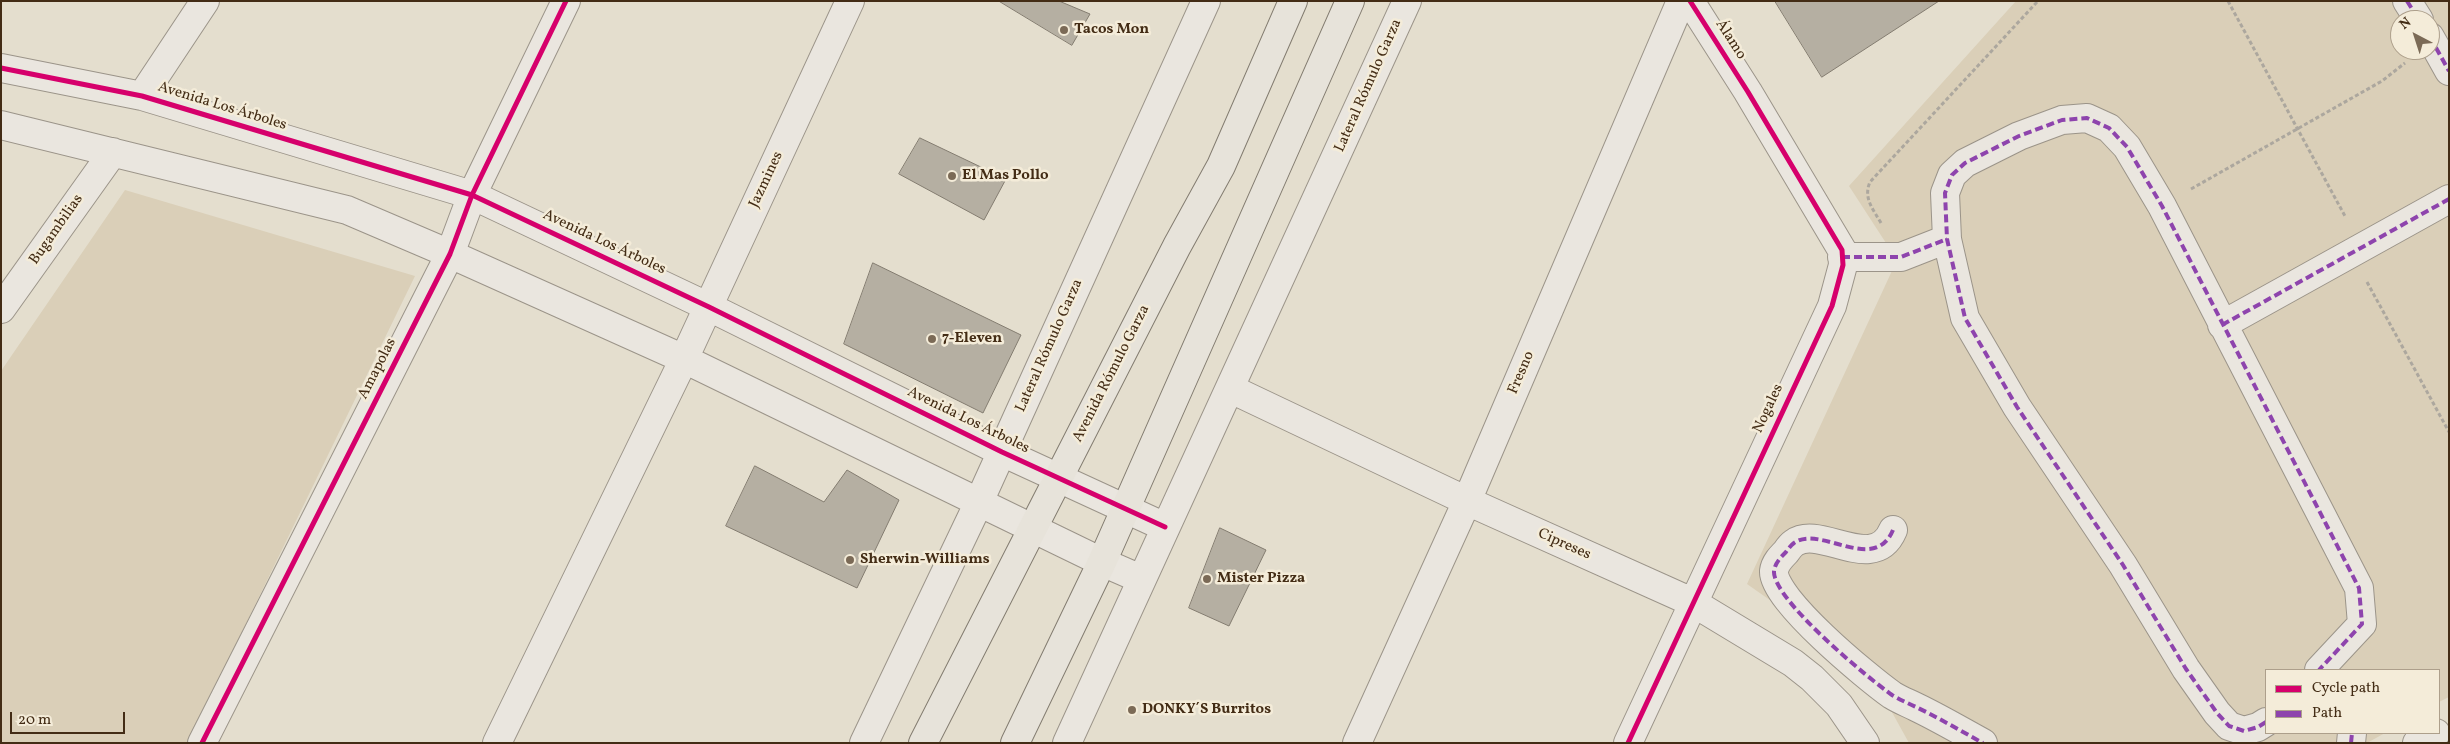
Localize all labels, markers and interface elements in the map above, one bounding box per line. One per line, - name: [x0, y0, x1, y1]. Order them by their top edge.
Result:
- north arrow: [2390, 10, 2440, 60]
- text: N: [2396, 13, 2416, 34]
- street label: Lateral Rómulo Garza: [1332, 17, 1406, 155]
- street label: Álamo: [1711, 17, 1749, 63]
- place label: Tacos Mon: [1074, 21, 1149, 39]
- marker: Tacos Mon: [1058, 24, 1070, 36]
- street label: Avenida Los Árboles: [155, 79, 289, 135]
- street label: Jazmines: [746, 149, 788, 211]
- place label: El Mas Pollo: [962, 167, 1049, 185]
- marker: El Mas Pollo: [946, 170, 958, 182]
- street label: Bugambilias: [26, 191, 88, 269]
- street label: Avenida Los Árboles: [540, 207, 668, 279]
- street label: Lateral Rómulo Garza: [1013, 277, 1087, 415]
- street label: Avenida Rómulo Garza: [1070, 302, 1154, 446]
- place label: 7-Eleven: [942, 330, 1002, 348]
- marker: 7-Eleven: [926, 333, 938, 345]
- street label: Amapolas: [355, 335, 401, 403]
- street label: Fresno: [1505, 349, 1539, 397]
- street label: Nogales: [1750, 382, 1788, 436]
- street label: Avenida Los Árboles: [904, 384, 1032, 458]
- street label: Cipreses: [1535, 525, 1593, 565]
- place label: Sherwin-Williams: [860, 551, 990, 569]
- marker: Sherwin-Williams: [844, 554, 856, 566]
- place label: Mister Pizza: [1217, 570, 1305, 588]
- marker: Mister Pizza: [1201, 573, 1213, 585]
- legend: [2265, 669, 2440, 734]
- text: Cycle path: [2312, 678, 2380, 699]
- place label: DONKY´S Burritos: [1142, 701, 1271, 719]
- scale bar: [12, 702, 128, 734]
- text: Path: [2312, 703, 2342, 724]
- marker: DONKY´S Burritos: [1126, 704, 1138, 716]
- text: 20 m: [18, 710, 51, 731]

